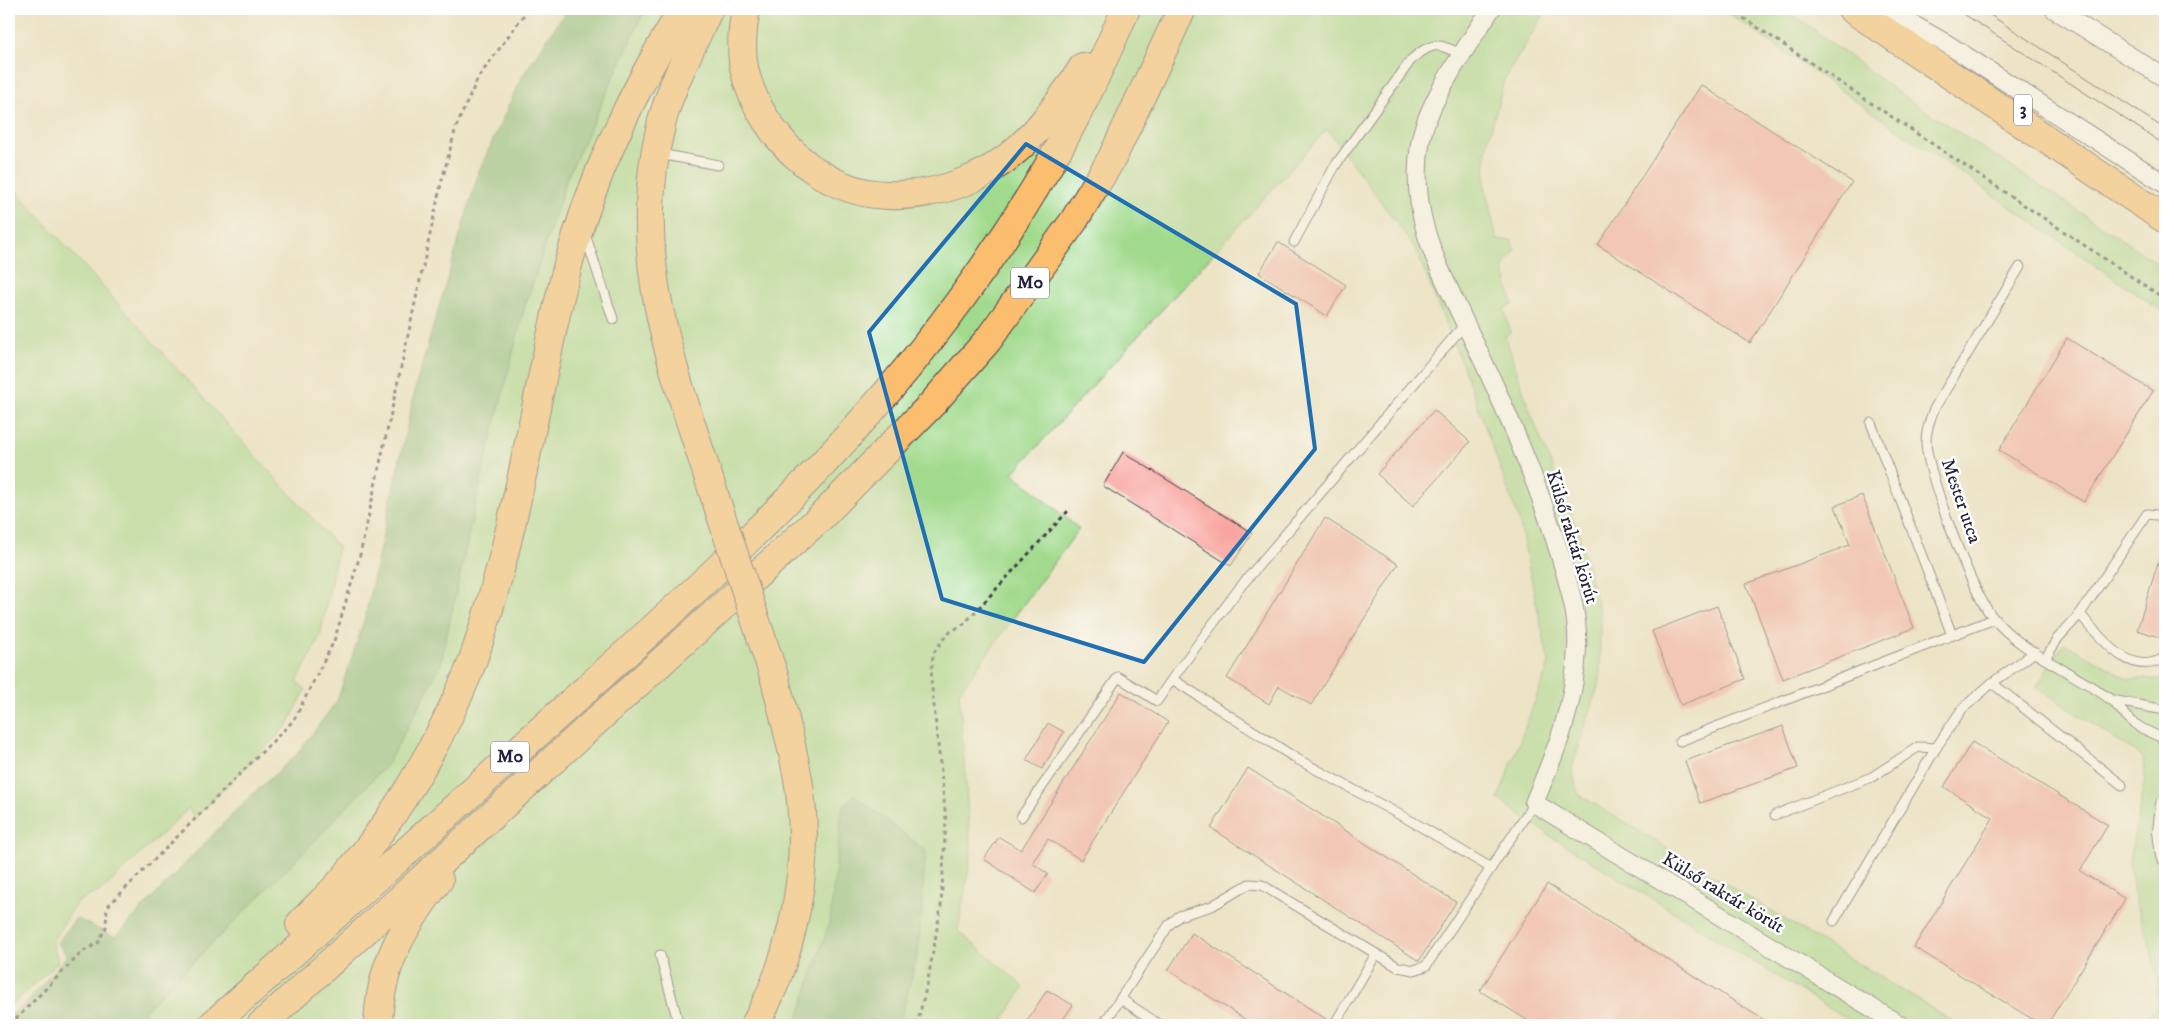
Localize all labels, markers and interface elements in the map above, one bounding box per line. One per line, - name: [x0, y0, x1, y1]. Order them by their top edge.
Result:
- road number: 3: [2014, 94, 2032, 126]
- road number: M0: [1011, 268, 1049, 298]
- street label: Mester utca: [1936, 456, 1986, 546]
- street label: Külső raktár körút: [1541, 468, 1603, 606]
- road number: M0: [491, 742, 529, 772]
- street label: Külső raktár körút: [1658, 848, 1788, 938]

